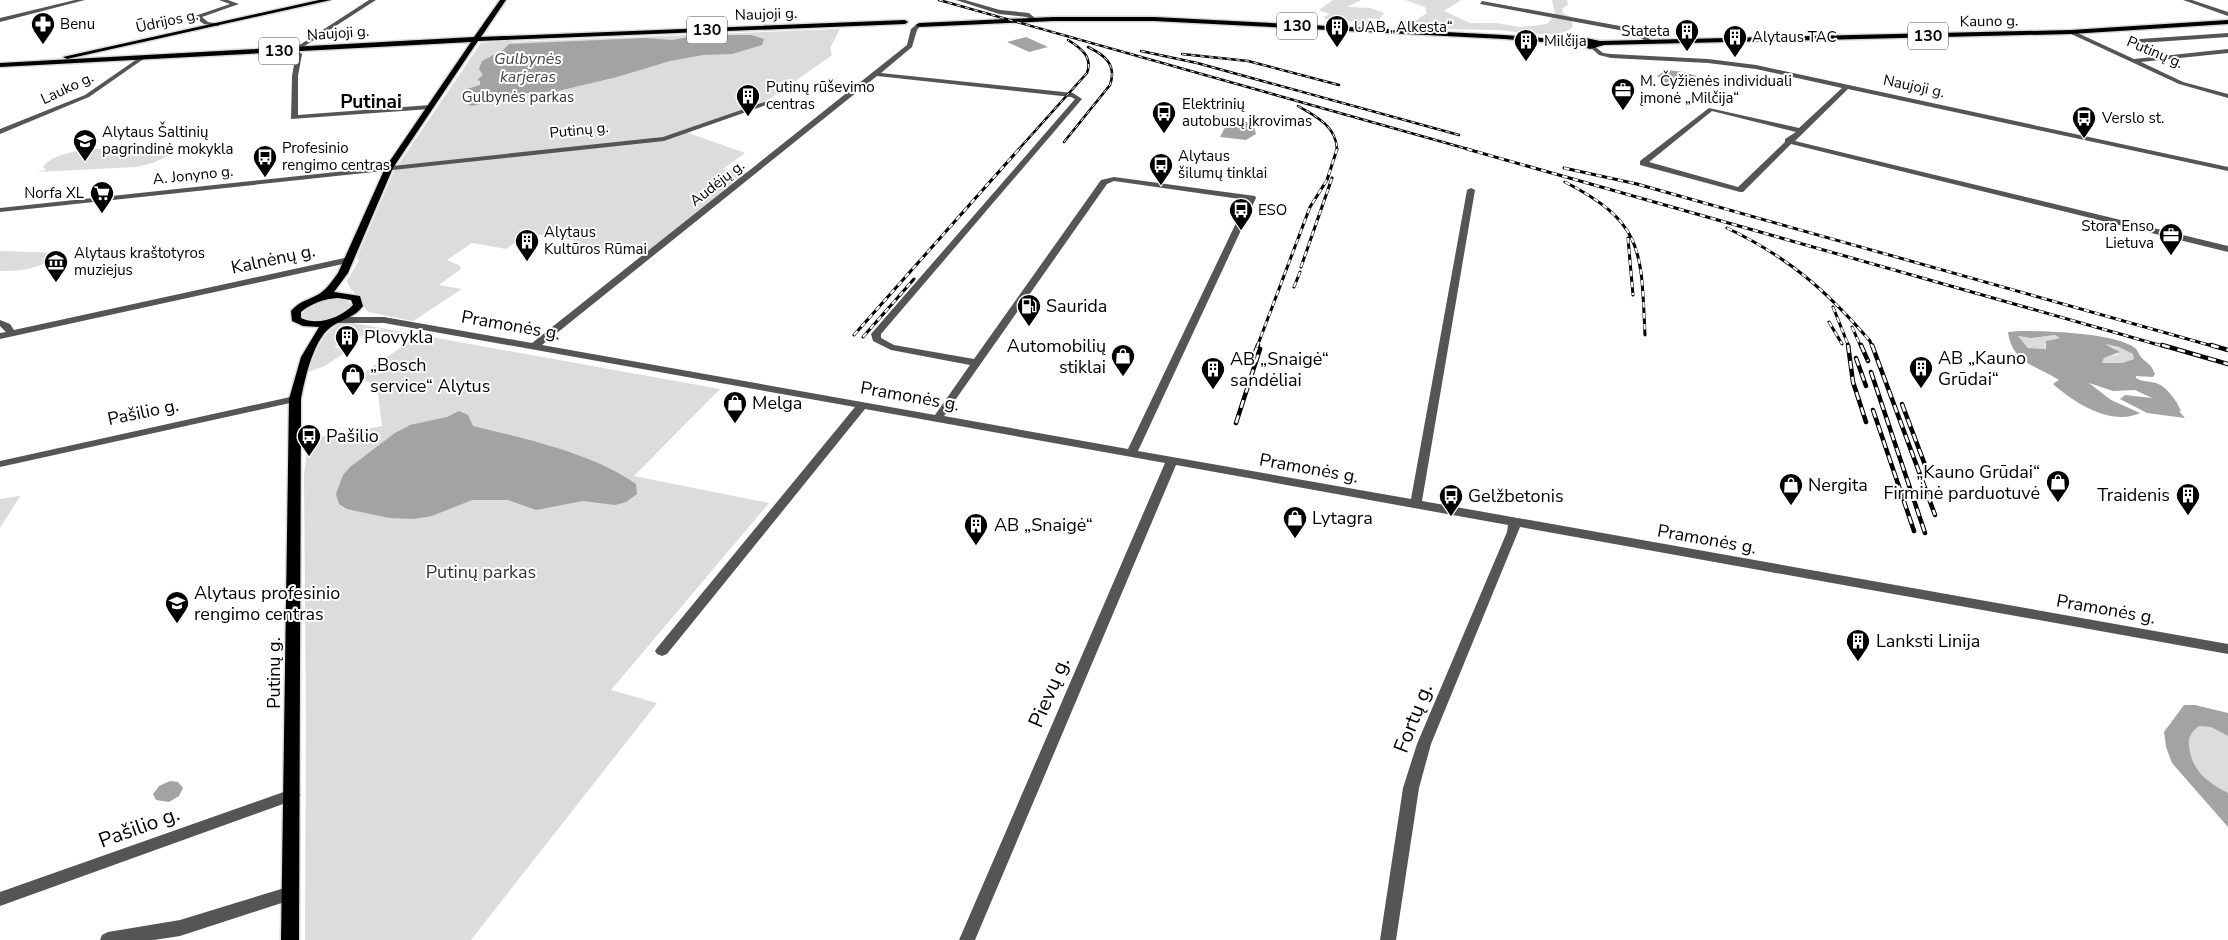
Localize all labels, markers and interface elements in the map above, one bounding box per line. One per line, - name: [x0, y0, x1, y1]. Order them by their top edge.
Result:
- street label: Naujoji g.: [734, 3, 798, 25]
- street label: Ūdrijos g.: [134, 5, 200, 37]
- street label: Kauno g.: [1959, 10, 2019, 32]
- pharmacy icon: Benu: [30, 11, 56, 45]
- road number: 130: [1277, 12, 1317, 40]
- place label: Benu: [60, 14, 95, 34]
- building icon: UAB „Alkesta“: [1324, 14, 1350, 48]
- road number: 130: [687, 16, 727, 44]
- place label: UAB „Alkesta“: [1354, 17, 1453, 37]
- building icon: Stateta: [1674, 18, 1700, 52]
- street label: Naujoji g.: [306, 21, 370, 45]
- place label: Stateta: [1621, 21, 1670, 41]
- road number: 130: [1908, 22, 1948, 50]
- building icon: Alytaus TAC: [1722, 24, 1748, 58]
- place label: Alytaus TAC: [1752, 27, 1836, 47]
- building icon: Milčija: [1513, 28, 1539, 62]
- place label: Milčija: [1544, 31, 1587, 51]
- street label: Putinų g.: [2124, 31, 2186, 73]
- road number: 130: [259, 37, 299, 64]
- water label: Gulbynės karjeras: [494, 48, 562, 88]
- street label: Lauko g.: [37, 67, 97, 109]
- place label: M. Čyžienės individuali įmonė „Milčija“: [1640, 70, 1792, 108]
- street label: Naujoji g.: [1881, 70, 1947, 102]
- place label: Putinų rūševimo centras: [766, 77, 875, 114]
- office icon: M. Čyžienės individuali įmonė „Milčija“: [1610, 77, 1636, 111]
- building icon: Putinų rūševimo centras: [735, 83, 761, 117]
- park label: Gulbynės parkas: [462, 87, 574, 107]
- district label: Putinai: [340, 89, 402, 115]
- place label: Elektrinių autobusų įkrovimas: [1182, 94, 1312, 131]
- bus stop icon: Elektrinių autobusų įkrovimas: [1151, 100, 1177, 134]
- bus stop icon: Verslo st.: [2071, 105, 2097, 139]
- place label: Verslo st.: [2101, 108, 2165, 128]
- street label: Putinų g.: [548, 117, 610, 143]
- place label: Alytaus Šaltinių pagrindinė mokykla: [102, 121, 233, 159]
- school or university icon: Alytaus Šaltinių pagrindinė mokykla: [72, 128, 98, 162]
- place label: Profesinio rengimo centras: [282, 138, 390, 175]
- bus stop icon: Profesinio rengimo centras: [252, 144, 278, 178]
- place label: Alytaus šilumų tinklai: [1178, 146, 1267, 183]
- bus stop icon: Alytaus šilumų tinklai: [1148, 152, 1174, 186]
- street label: Audėjų g.: [686, 155, 748, 211]
- street label: A. Jonyno g.: [152, 161, 234, 189]
- supermarket icon: Norfa XL: [89, 180, 115, 214]
- place label: Norfa XL: [24, 183, 84, 203]
- bus stop icon: ESO: [1228, 197, 1254, 231]
- place label: ESO: [1258, 200, 1287, 220]
- place label: Stora Enso Lietuva: [2081, 216, 2154, 253]
- place label: Alytaus Kultūros Rūmai: [544, 222, 647, 259]
- office icon: Stora Enso Lietuva: [2158, 222, 2184, 256]
- building icon: Alytaus Kultūros Rūmai: [514, 228, 540, 262]
- street label: Kalnėnų g.: [229, 238, 317, 280]
- place label: Alytaus kraštotyros muziejus: [74, 243, 205, 280]
- museum icon: Alytaus kraštotyros muziejus: [43, 249, 69, 283]
- fuel station icon: Saurida: [1016, 293, 1042, 327]
- place label: Saurida: [1046, 294, 1107, 318]
- street label: Pramonės g.: [460, 304, 562, 346]
- building icon: Plovykla: [334, 324, 360, 358]
- place label: Plovykla: [364, 325, 433, 349]
- place label: Automobilių stiklai: [1007, 334, 1106, 379]
- shop icon: Automobilių stiklai: [1110, 343, 1136, 377]
- place label: AB „Kauno Grūdai“: [1938, 346, 2026, 391]
- place label: AB „Snaigė“ sandėliai: [1230, 347, 1329, 392]
- place label: „Bosch service“ Alytus: [370, 353, 490, 398]
- building icon: AB „Kauno Grūdai“: [1908, 355, 1934, 389]
- building icon: AB „Snaigė“ sandėliai: [1200, 356, 1226, 390]
- shop icon: „Bosch service“ Alytus: [340, 362, 366, 396]
- street label: Pramonės g.: [859, 375, 961, 417]
- shop icon: Melga: [722, 390, 748, 424]
- place label: Melga: [752, 391, 802, 415]
- street label: Pašilio g.: [105, 393, 181, 431]
- bus stop icon: Pašilio: [296, 423, 322, 457]
- place label: Pašilio: [326, 424, 379, 448]
- street label: Pramonės g.: [1258, 447, 1360, 489]
- place label: „Kauno Grūdai“ Firminė parduotuvė: [1884, 460, 2040, 505]
- shop icon: „Kauno Grūdai“ Firminė parduotuvė: [2045, 469, 2071, 503]
- shop icon: Nergita: [1778, 472, 1804, 506]
- place label: Nergita: [1808, 473, 1868, 497]
- building icon: Traidenis: [2175, 482, 2201, 516]
- bus stop icon: Gelžbetonis: [1438, 483, 1464, 517]
- place label: Traidenis: [2097, 483, 2170, 507]
- place label: Gelžbetonis: [1468, 484, 1564, 508]
- shop icon: Lytagra: [1282, 505, 1308, 539]
- place label: Lytagra: [1312, 506, 1373, 530]
- building icon: AB „Snaigė“: [963, 512, 989, 546]
- place label: AB „Snaigė“: [994, 513, 1093, 537]
- street label: Pramonės g.: [1656, 518, 1758, 560]
- park label: Putinų parkas: [426, 560, 536, 584]
- place label: Alytaus profesinio rengimo centras: [194, 581, 340, 626]
- street label: Pramonės g.: [2055, 588, 2157, 630]
- school or university icon: Alytaus profesinio rengimo centras: [164, 590, 190, 624]
- building icon: Lanksti Linija: [1845, 628, 1871, 662]
- place label: Lanksti Linija: [1876, 629, 1980, 653]
- street label: Putinų g.: [262, 637, 286, 709]
- street label: Pievų g.: [1022, 652, 1076, 732]
- street label: Fortų g.: [1387, 679, 1439, 757]
- street label: Pašilio g.: [95, 799, 183, 855]

